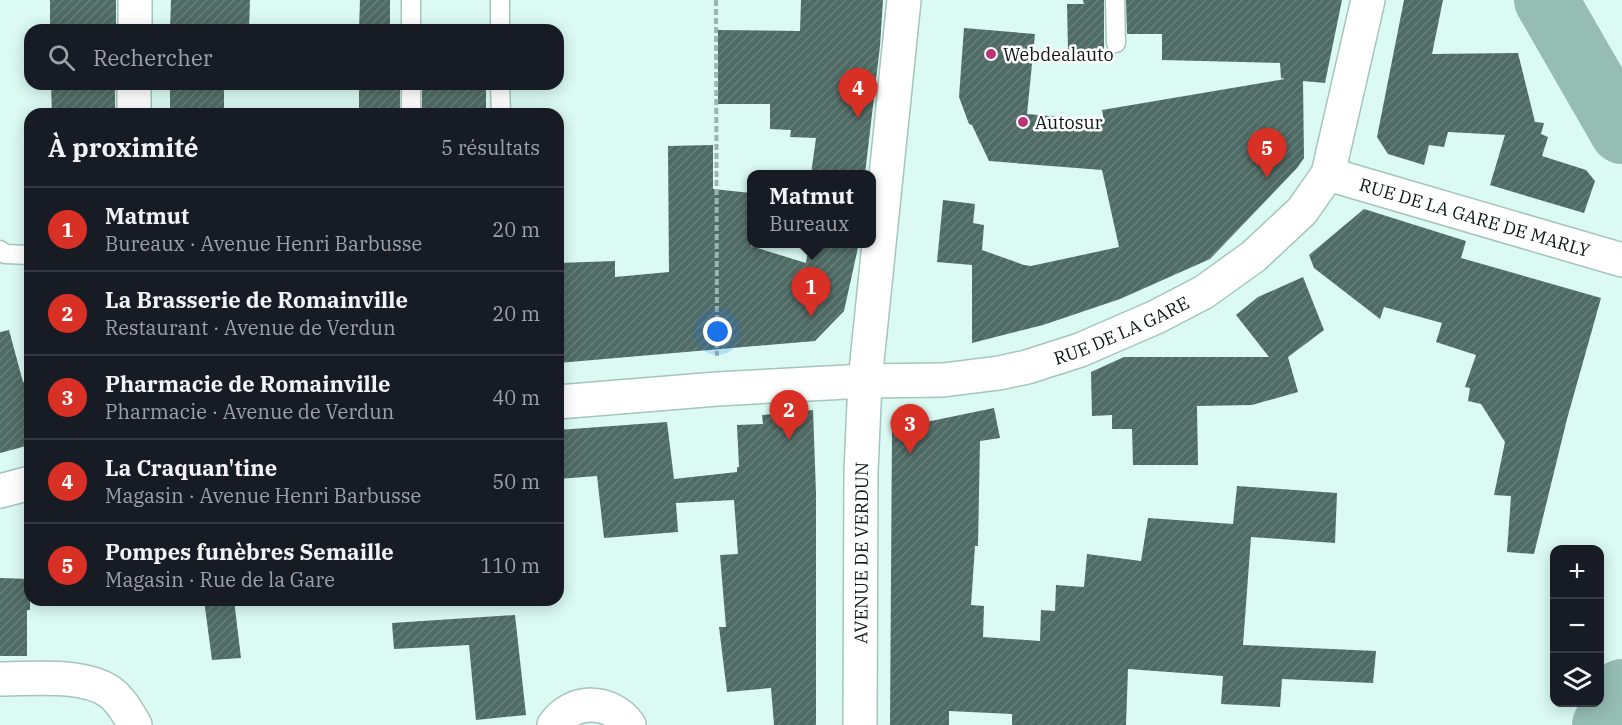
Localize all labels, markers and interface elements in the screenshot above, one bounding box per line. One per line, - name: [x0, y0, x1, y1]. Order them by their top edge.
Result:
- search box: [24, 24, 564, 90]
- icon: search: [45, 41, 78, 74]
- text: Rechercher: [93, 43, 212, 72]
- place label: Webdealauto: [1003, 43, 1114, 66]
- marker: Webdealauto: [984, 47, 998, 61]
- pin: 4: [838, 68, 878, 118]
- place label: Autosur: [1035, 111, 1103, 134]
- marker: Autosur: [1016, 115, 1030, 129]
- pin: 5: [1248, 128, 1286, 178]
- text: À proximité: [48, 130, 199, 164]
- text: 5 résultats: [441, 134, 540, 161]
- popup: [747, 170, 876, 248]
- street label: RUE DE LA GARE DE MARLY: [1357, 172, 1593, 262]
- text: Matmut: [769, 181, 854, 210]
- text: Matmut: [105, 201, 189, 230]
- text: Bureaux: [769, 210, 849, 237]
- text: 1: [62, 216, 74, 243]
- text: 20 m: [492, 216, 540, 243]
- text: Bureaux · Avenue Henri Barbusse: [105, 230, 422, 257]
- pin: 1: [792, 268, 830, 317]
- text: La Brasserie de Romainville: [105, 285, 408, 314]
- street label: RUE DE LA GARE: [1051, 290, 1193, 369]
- text: 2: [62, 300, 74, 327]
- text: 20 m: [492, 300, 540, 327]
- text: Restaurant · Avenue de Verdun: [105, 314, 396, 341]
- your location: [703, 317, 732, 346]
- text: Pharmacie de Romainville: [105, 369, 390, 398]
- text: 3: [62, 384, 74, 411]
- text: 40 m: [492, 384, 540, 411]
- pin: 2: [770, 390, 808, 440]
- text: Pharmacie · Avenue de Verdun: [105, 398, 394, 425]
- pin: 3: [890, 404, 930, 454]
- text: La Craquan'tine: [105, 453, 277, 482]
- street label: AVENUE DE VERDUN: [849, 462, 873, 644]
- text: 4: [62, 468, 74, 495]
- text: 50 m: [492, 468, 540, 495]
- text: Magasin · Avenue Henri Barbusse: [105, 482, 421, 509]
- text: Pompes funèbres Semaille: [105, 537, 394, 566]
- map controls: [1550, 545, 1604, 707]
- button: +: [1550, 545, 1604, 599]
- text: 5: [62, 552, 74, 579]
- text: 110 m: [480, 552, 540, 579]
- text: Magasin · Rue de la Gare: [105, 566, 335, 593]
- button: −: [1550, 599, 1604, 653]
- button: layers: [1550, 653, 1604, 707]

